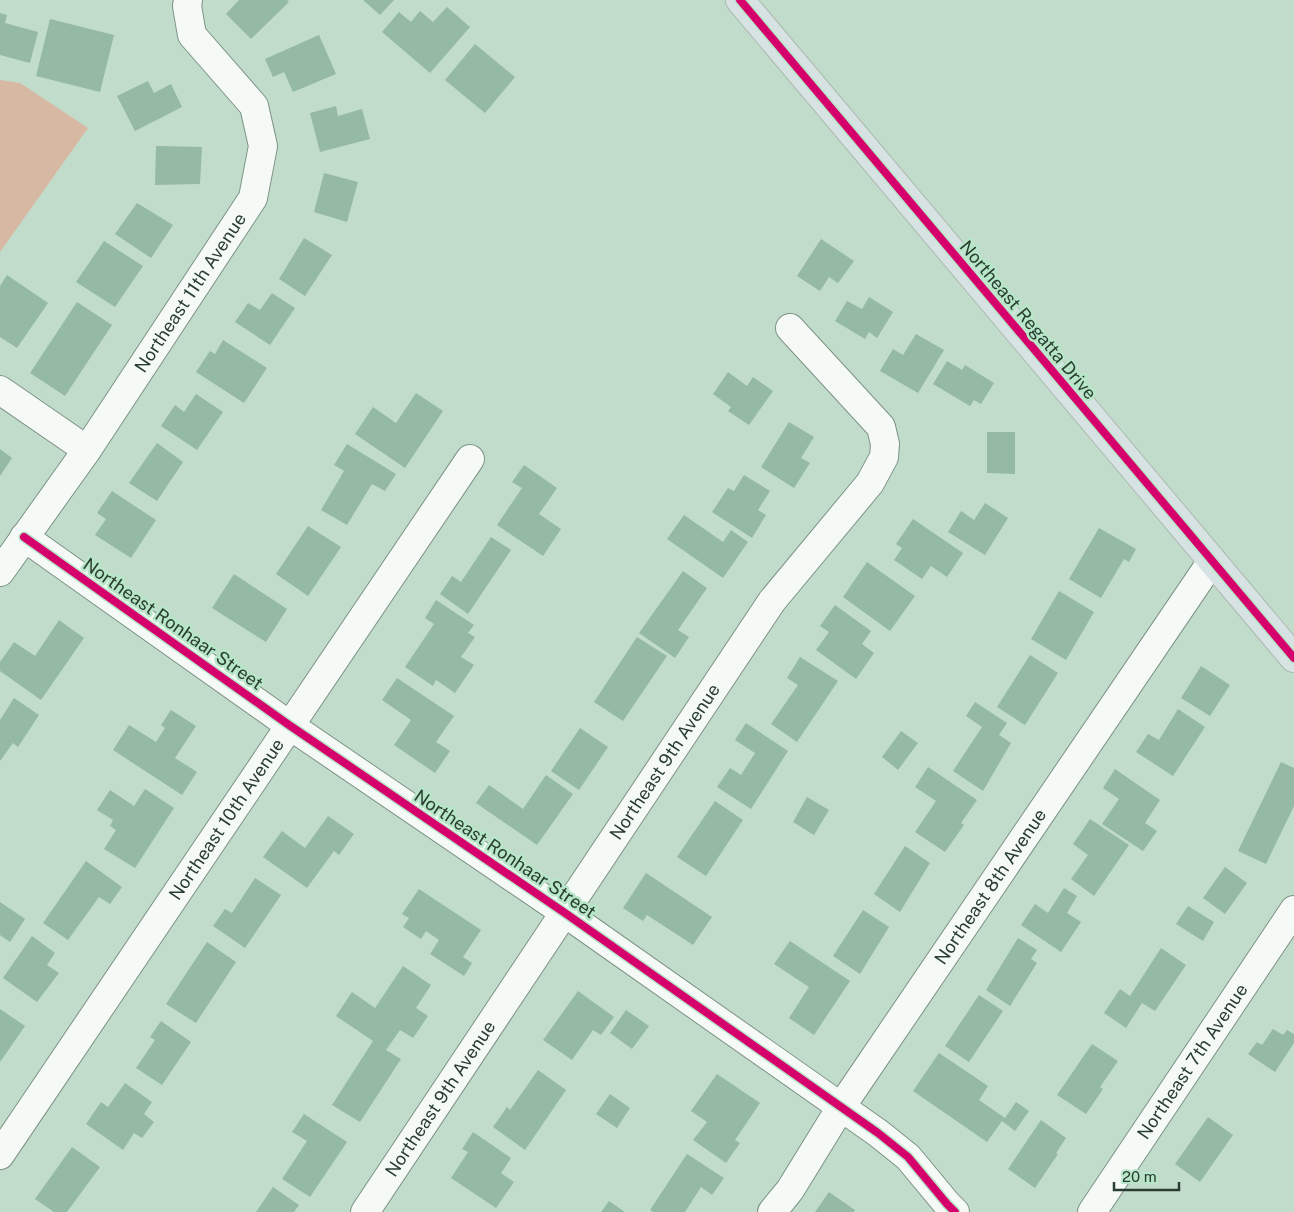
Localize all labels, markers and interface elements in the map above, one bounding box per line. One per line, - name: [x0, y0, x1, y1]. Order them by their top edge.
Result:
- street label: Northeast 11th Avenue: [130, 209, 250, 376]
- street label: Northeast Regatta Drive: [956, 236, 1101, 403]
- street label: Northeast Ronhaar Street: [79, 553, 267, 694]
- street label: Northeast 9th Avenue: [605, 680, 724, 843]
- street label: Northeast 10th Avenue: [164, 734, 288, 904]
- street label: Northeast Ronhaar Street: [410, 785, 600, 922]
- street label: Northeast 8th Avenue: [930, 805, 1050, 968]
- street label: Northeast 7th Avenue: [1133, 980, 1252, 1143]
- street label: Northeast 9th Avenue: [381, 1017, 499, 1181]
- scale bar: [1114, 1160, 1179, 1192]
- text: 20 m: [1122, 1168, 1157, 1185]

